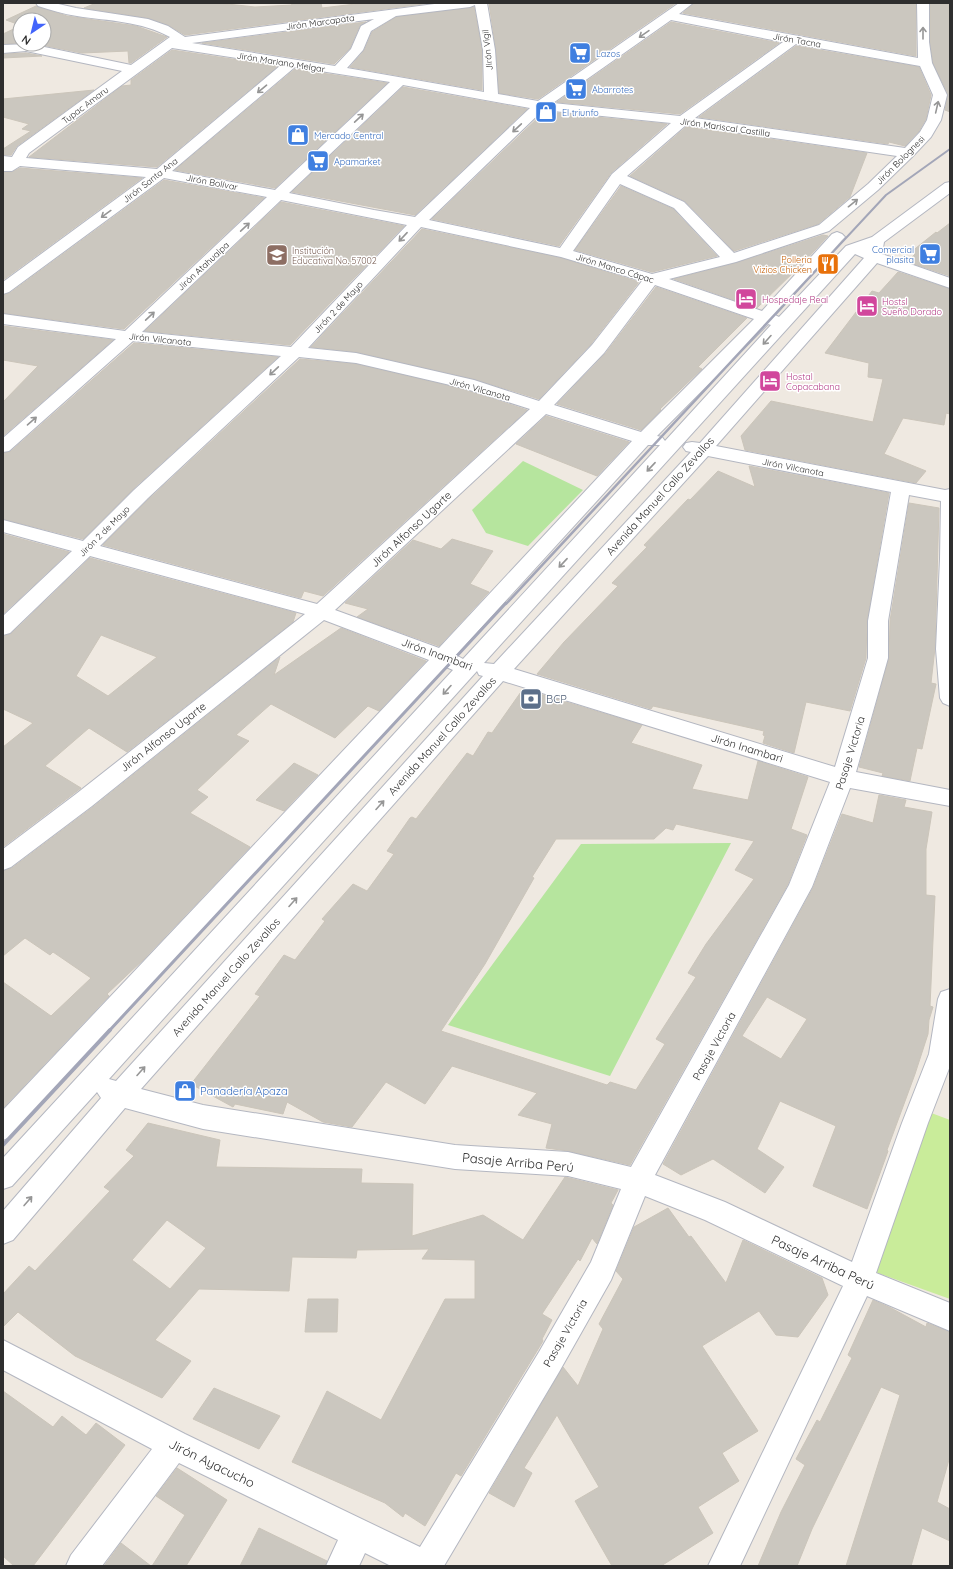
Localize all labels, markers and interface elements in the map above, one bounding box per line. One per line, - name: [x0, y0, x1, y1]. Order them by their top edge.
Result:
- north arrow: [12, 12, 52, 52]
- street label: Jirón Marcapata: [285, 12, 355, 32]
- one-way arrow: [919, 27, 927, 40]
- street label: Jirón Vigil: [479, 29, 495, 71]
- one-way arrow: [638, 30, 649, 38]
- street label: Jirón Tacna: [772, 30, 822, 50]
- text: N: [19, 32, 34, 48]
- supermarket icon: Lazos: [567, 40, 593, 66]
- place label: Lazos: [596, 48, 620, 59]
- street label: Jirón Mariano Melgar: [236, 50, 327, 75]
- supermarket icon: Abarrotes: [563, 76, 589, 102]
- street label: Tupac Amaru: [59, 84, 111, 126]
- one-way arrow: [256, 84, 267, 93]
- place label: Abarrotes: [592, 84, 633, 95]
- shop icon: El triunfo: [533, 99, 559, 125]
- one-way arrow: [934, 101, 942, 114]
- place label: El triunfo: [562, 107, 599, 118]
- one-way arrow: [354, 113, 364, 123]
- street label: Jirón Mariscal Castilla: [679, 115, 771, 139]
- shop icon: Mercado Central: [285, 122, 311, 148]
- one-way arrow: [512, 123, 522, 133]
- place label: Mercado Central: [314, 130, 383, 141]
- street label: Jirón Bolognesi: [873, 133, 927, 187]
- supermarket icon: Apamarket: [305, 148, 331, 174]
- street label: Jirón Santa Ana: [120, 155, 180, 205]
- place label: Apamarket: [334, 156, 381, 167]
- street label: Jirón Bolívar: [185, 172, 239, 193]
- one-way arrow: [848, 199, 859, 208]
- one-way arrow: [100, 210, 111, 218]
- one-way arrow: [239, 223, 249, 232]
- one-way arrow: [399, 232, 408, 242]
- street label: Jirón Atahualpa: [175, 239, 231, 293]
- supermarket icon: Comercial plasita: [917, 241, 943, 267]
- school or university icon: Institución Educativa No. 57002: [264, 242, 290, 268]
- place label: Comercial plasita: [872, 244, 914, 265]
- place label: Institución Educativa No. 57002: [292, 245, 377, 266]
- street label: Jirón Manco Cápac: [575, 251, 656, 285]
- restaurant icon: Polleria Vizios Chicken: [815, 251, 841, 277]
- place label: Polleria Vizios Chicken: [753, 254, 812, 275]
- street label: Jirón 2 de Mayo: [311, 279, 365, 335]
- hotel icon: Hospedaje Real: [733, 286, 759, 312]
- hotel icon: Hostsl Sueño Dorado: [854, 293, 880, 319]
- place label: Hospedaje Real: [762, 294, 828, 305]
- place label: Hostsl Sueño Dorado: [882, 296, 942, 317]
- one-way arrow: [145, 311, 155, 321]
- street label: Jirón Vilcanota: [128, 330, 192, 348]
- one-way arrow: [762, 334, 771, 345]
- one-way arrow: [269, 366, 279, 376]
- hotel icon: Hostal Copacabana: [757, 368, 783, 394]
- place label: Hostal Copacabana: [786, 371, 840, 392]
- street label: Jirón Vilcanota: [448, 375, 512, 403]
- one-way arrow: [27, 417, 38, 426]
- street label: Avenida Manuel Callo Zevallos: [603, 434, 717, 558]
- street label: Jirón Vilcanota: [761, 456, 825, 478]
- one-way arrow: [646, 462, 656, 472]
- street label: Jirón Alfonso Ugarte: [368, 488, 454, 570]
- street label: Jirón 2 de Mayo: [76, 503, 132, 559]
- one-way arrow: [559, 558, 568, 568]
- street label: Jirón Inambari: [400, 635, 474, 673]
- street label: Avenida Manuel Callo Zevallos: [385, 674, 499, 798]
- one-way arrow: [443, 684, 452, 694]
- bank icon: BCP: [518, 686, 544, 712]
- place label: BCP: [546, 692, 567, 706]
- street label: Jirón Alfonso Ugarte: [117, 699, 209, 775]
- street label: Pasaje Victoria: [832, 715, 868, 791]
- street label: Jirón Inambari: [709, 730, 785, 766]
- one-way arrow: [375, 800, 385, 810]
- one-way arrow: [288, 897, 297, 907]
- street label: Avenida Manuel Callo Zevallos: [169, 915, 283, 1039]
- street label: Pasaje Victoria: [689, 1009, 739, 1083]
- one-way arrow: [136, 1066, 145, 1077]
- shop icon: Panadería Apaza: [172, 1078, 198, 1104]
- place label: Panadería Apaza: [200, 1084, 288, 1098]
- street label: Pasaje Arriba Perú: [462, 1149, 574, 1175]
- one-way arrow: [24, 1196, 33, 1207]
- street label: Pasaje Arriba Perú: [769, 1231, 877, 1293]
- street label: Pasaje Victoria: [540, 1296, 590, 1370]
- street label: Jirón Ayacucho: [166, 1435, 258, 1491]

